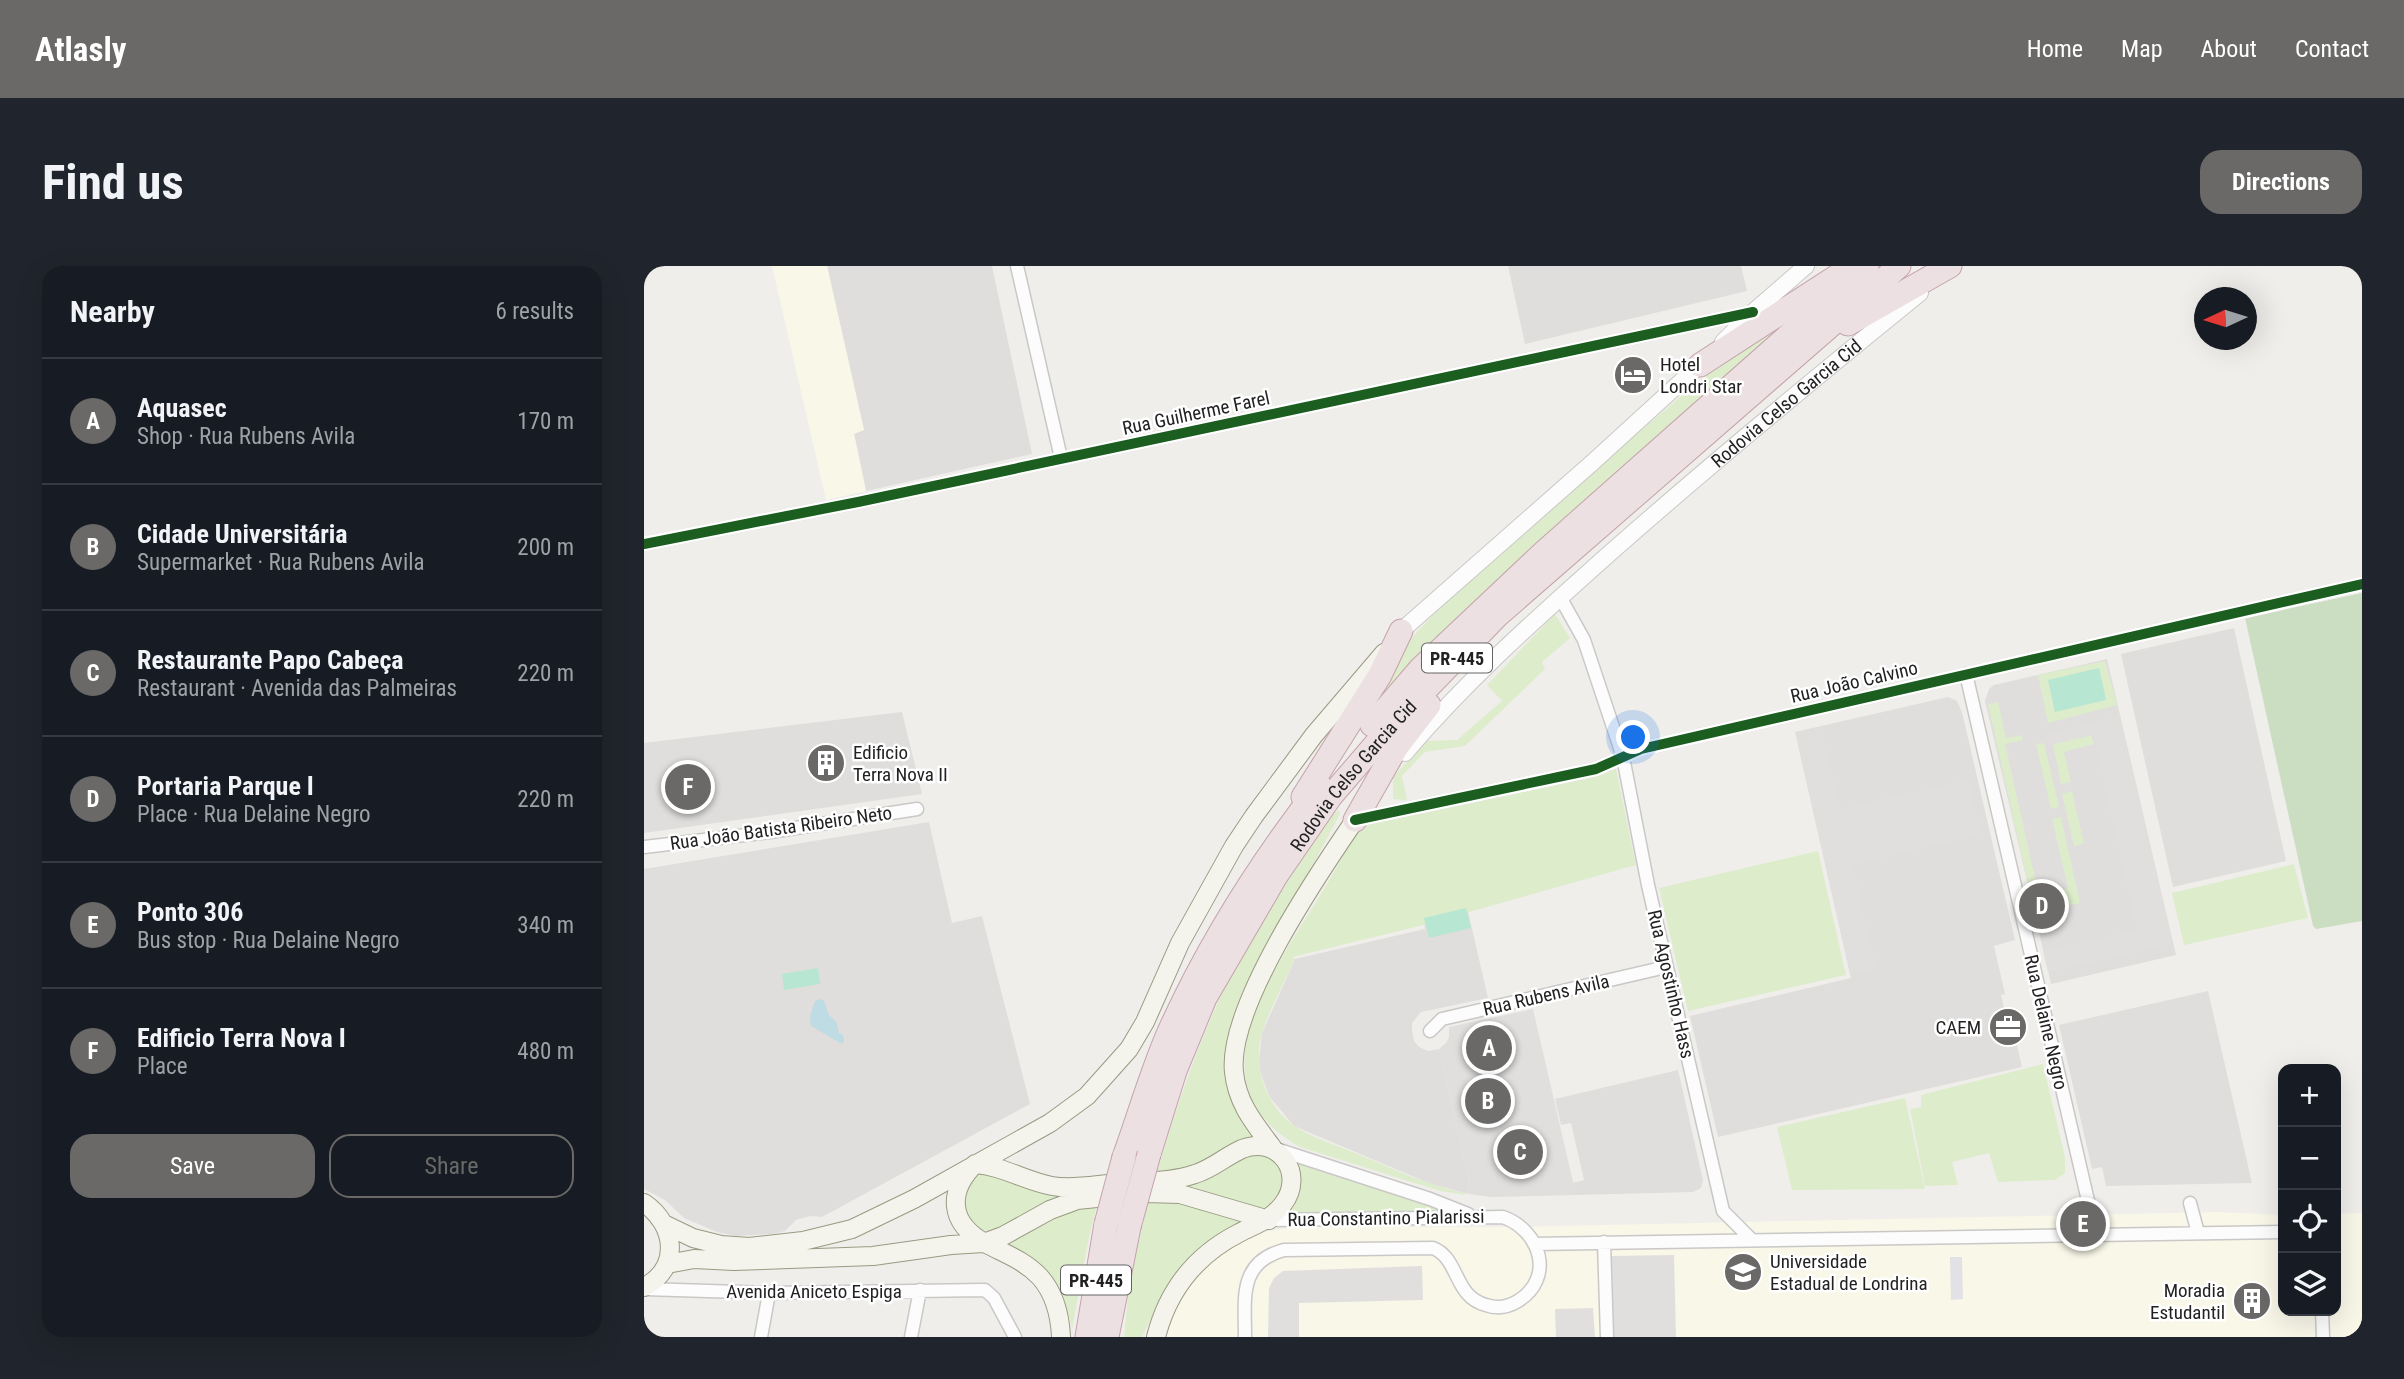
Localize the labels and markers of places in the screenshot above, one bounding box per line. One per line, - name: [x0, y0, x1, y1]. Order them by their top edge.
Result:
- place label: Hotel Londri Star: [1660, 353, 1742, 398]
- hotel icon: Hotel Londri Star: [1612, 354, 1654, 396]
- place label: Edificio Terra Nova II: [853, 741, 948, 786]
- building icon: Edificio Terra Nova II: [805, 742, 847, 784]
- pin: F: [665, 761, 711, 813]
- pin: D: [2019, 880, 2065, 932]
- office icon: CAEM: [1987, 1006, 2029, 1048]
- place label: CAEM: [1935, 1016, 1981, 1039]
- pin: A: [1466, 1022, 1512, 1074]
- pin: B: [1465, 1075, 1511, 1127]
- pin: C: [1497, 1126, 1543, 1178]
- pin: E: [2060, 1198, 2106, 1250]
- place label: Universidade Estadual de Londrina: [1770, 1250, 1928, 1295]
- school or university icon: Universidade Estadual de Londrina: [1722, 1251, 1764, 1293]
- place label: Moradia Estudantil: [2150, 1279, 2225, 1324]
- building icon: Moradia Estudantil: [2231, 1280, 2273, 1322]

